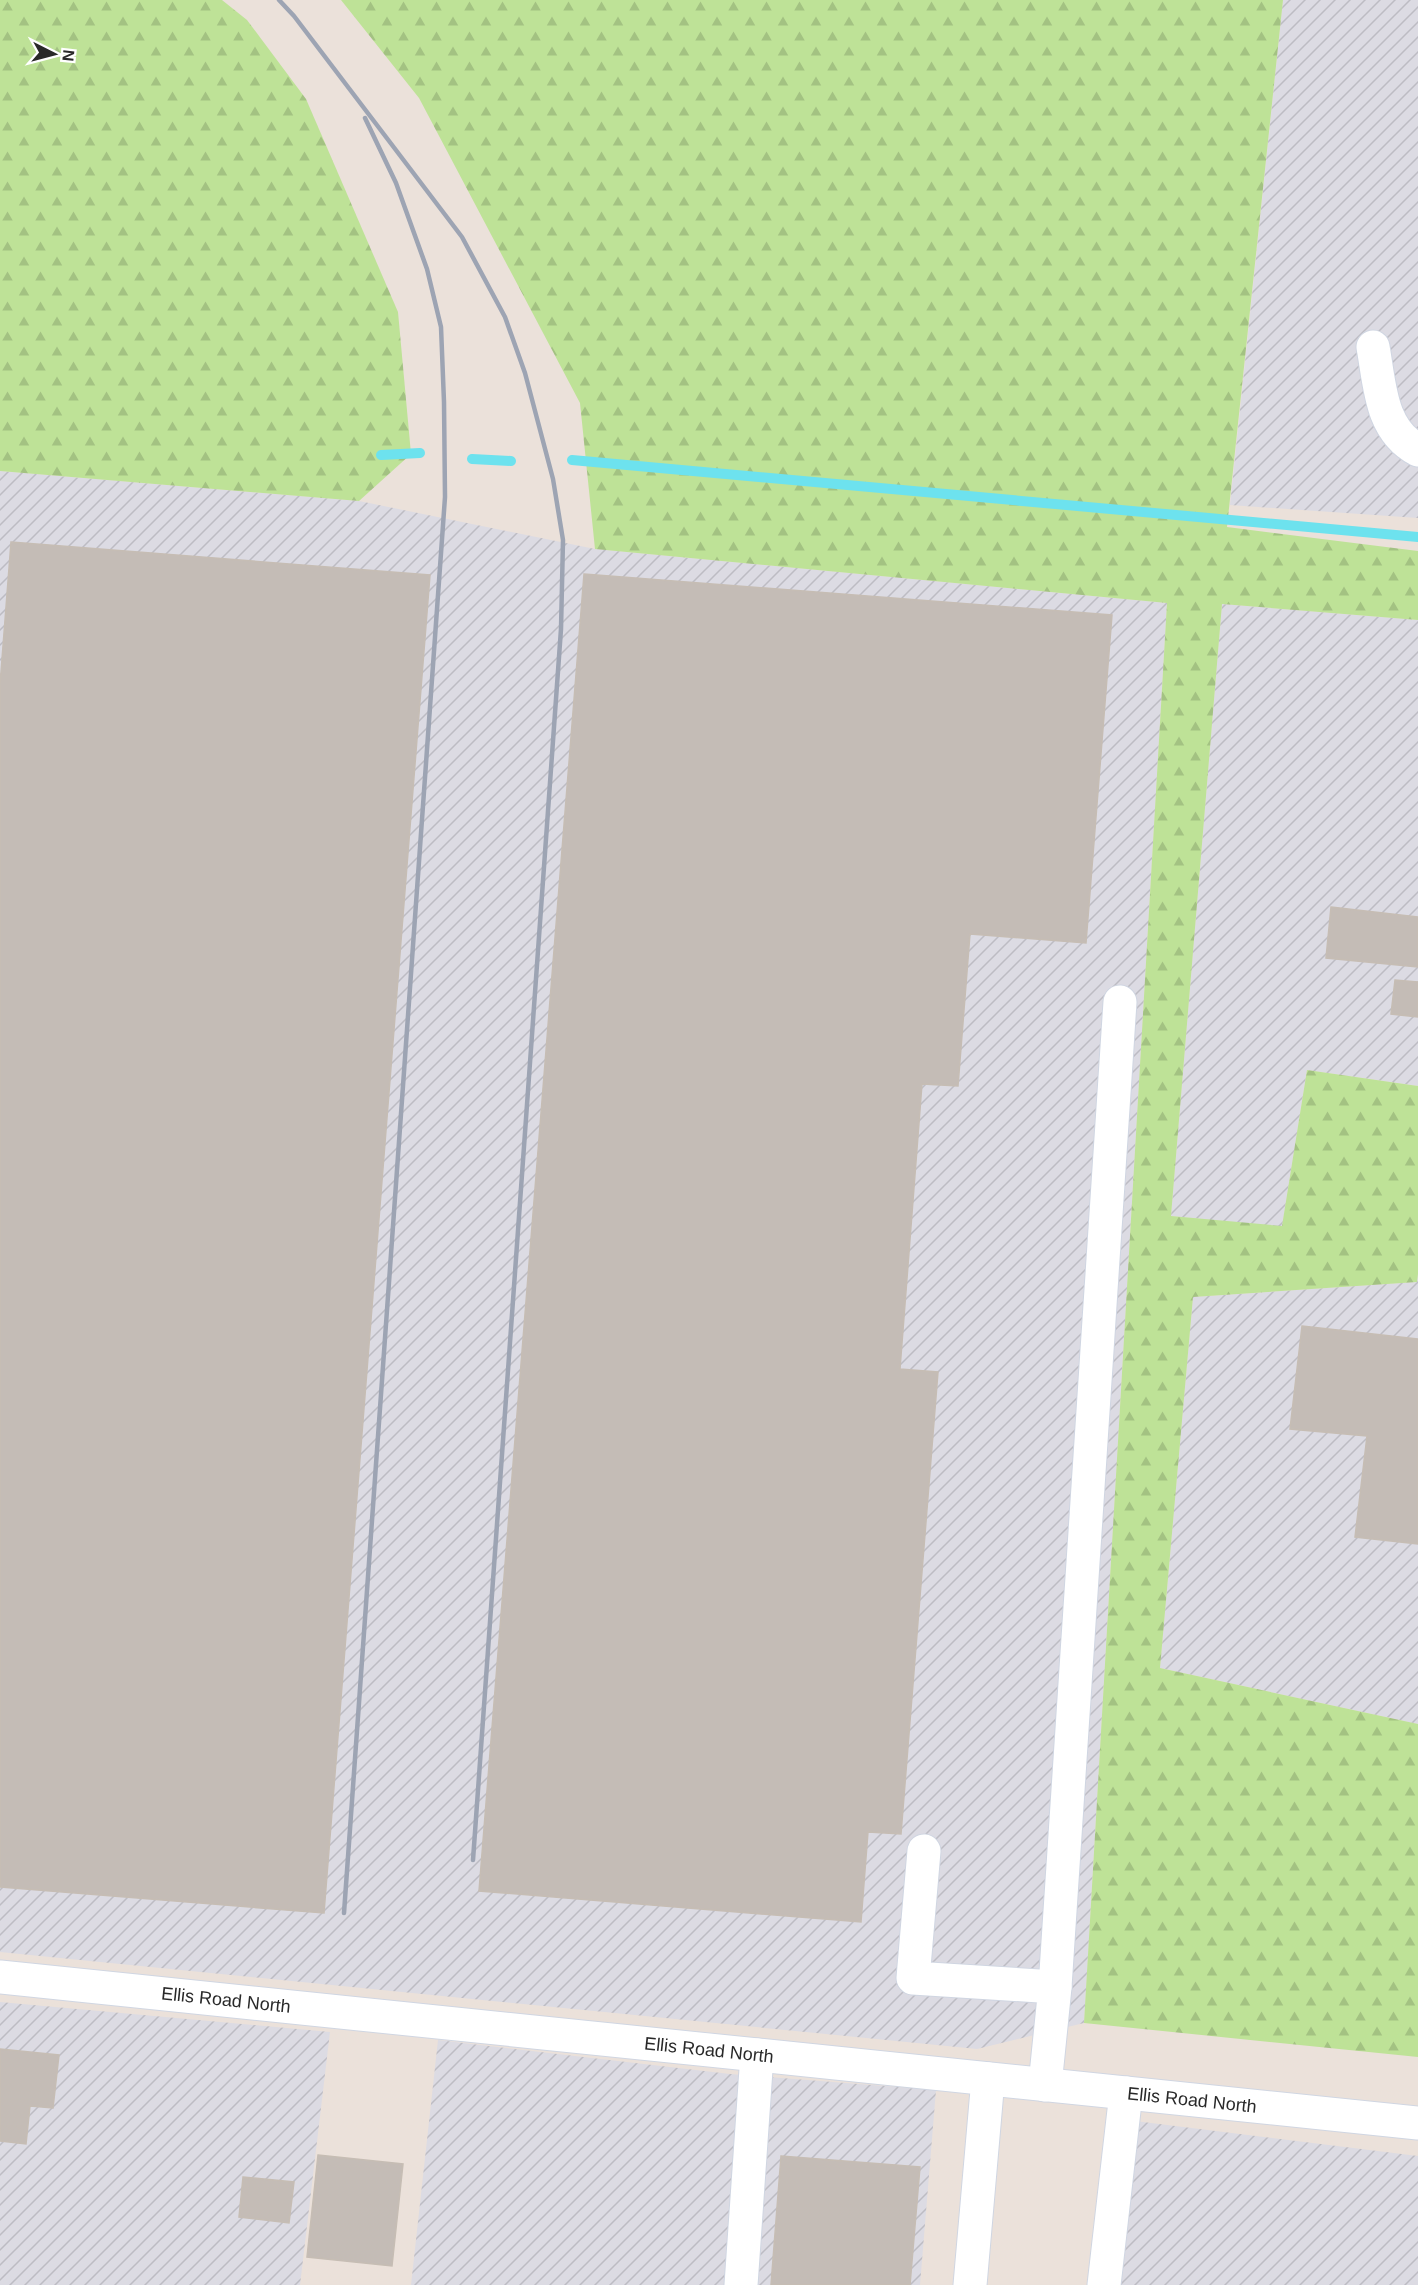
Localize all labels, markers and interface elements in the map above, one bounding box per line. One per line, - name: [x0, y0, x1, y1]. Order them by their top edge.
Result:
- north arrow: [24, 24, 84, 84]
- text: N: [59, 49, 77, 62]
- street label: Ellis Road North: [160, 1983, 292, 2017]
- street label: Ellis Road North: [643, 2033, 775, 2067]
- street label: Ellis Road North: [1126, 2083, 1258, 2117]

